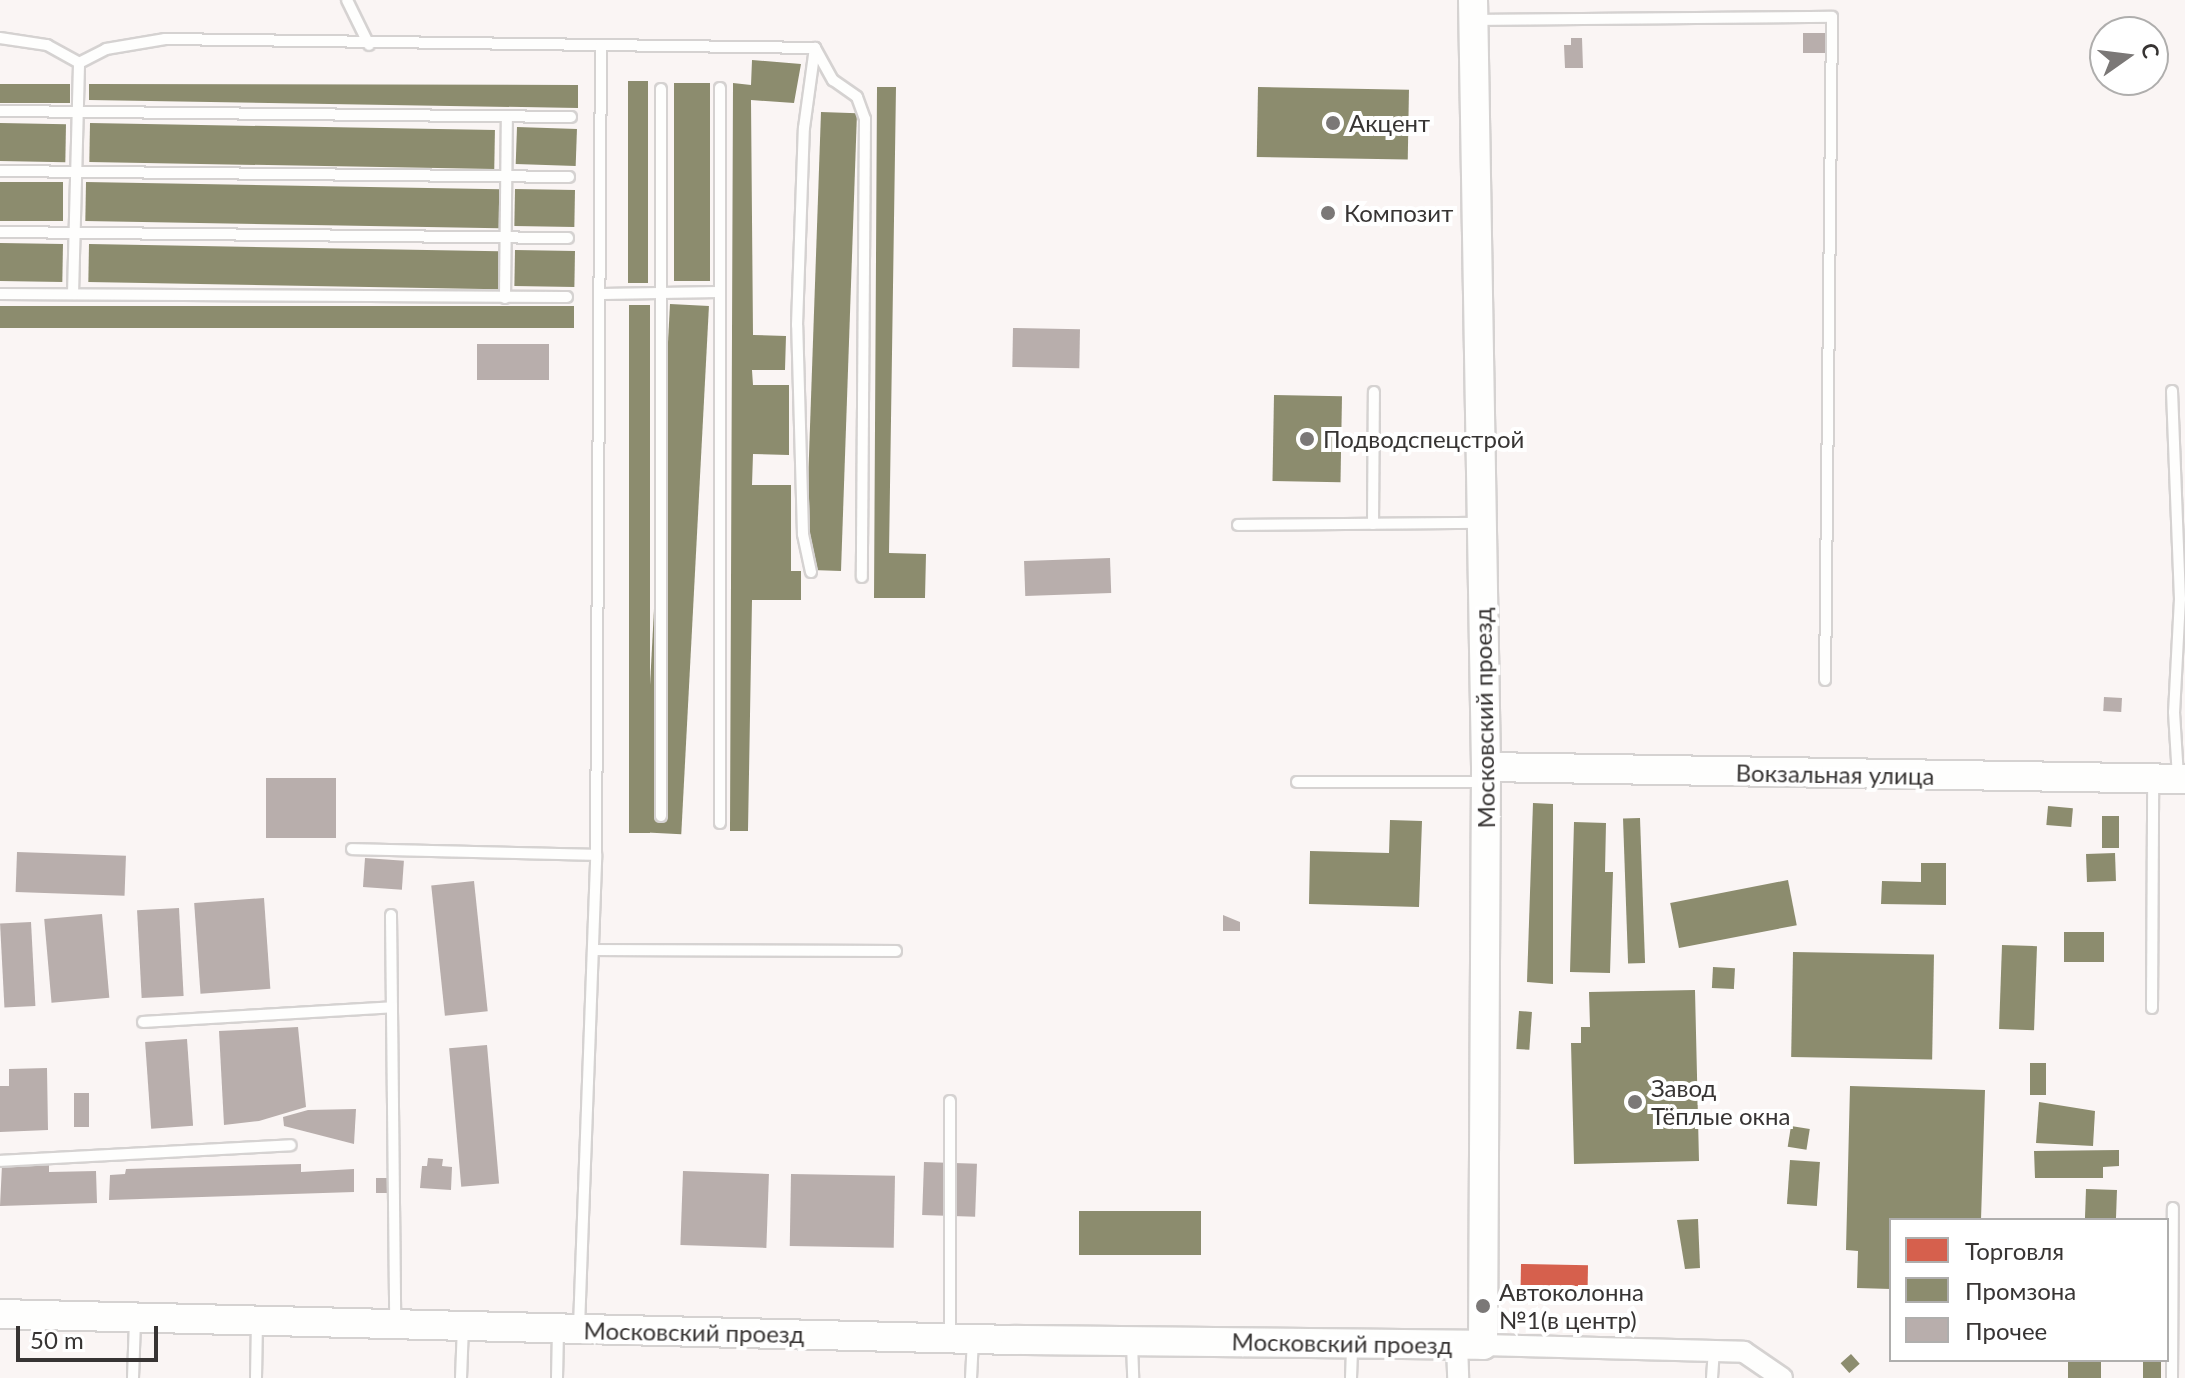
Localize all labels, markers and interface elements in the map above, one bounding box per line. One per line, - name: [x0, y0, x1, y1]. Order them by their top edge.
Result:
- north arrow: [2089, 16, 2169, 96]
- text: С: [2136, 40, 2166, 61]
- place label: Акцент: [1349, 109, 1430, 137]
- marker: Акцент: [1324, 114, 1342, 132]
- place label: Композит: [1344, 199, 1453, 227]
- marker: Композит: [1319, 204, 1337, 222]
- place label: Подводспецстрой: [1323, 425, 1524, 453]
- marker: Подводспецстрой: [1298, 430, 1316, 448]
- street label: Московский проезд: [1468, 607, 1500, 829]
- street label: Вокзальная улица: [1735, 758, 1935, 790]
- place label: Завод Тёплые окна: [1651, 1074, 1790, 1130]
- marker: Завод Тёплые окна: [1626, 1093, 1644, 1111]
- legend: [1889, 1218, 2169, 1362]
- text: Торговля: [1965, 1236, 2064, 1265]
- text: Промзона: [1965, 1276, 2076, 1305]
- place label: Автоколонна №1(в центр): [1499, 1278, 1644, 1334]
- marker: Автоколонна №1(в центр): [1474, 1297, 1492, 1315]
- scale bar: [20, 1310, 162, 1360]
- street label: Московский проезд: [583, 1316, 805, 1348]
- text: Прочее: [1965, 1316, 2047, 1345]
- text: 50 m: [30, 1325, 84, 1354]
- street label: Московский проезд: [1231, 1327, 1453, 1359]

